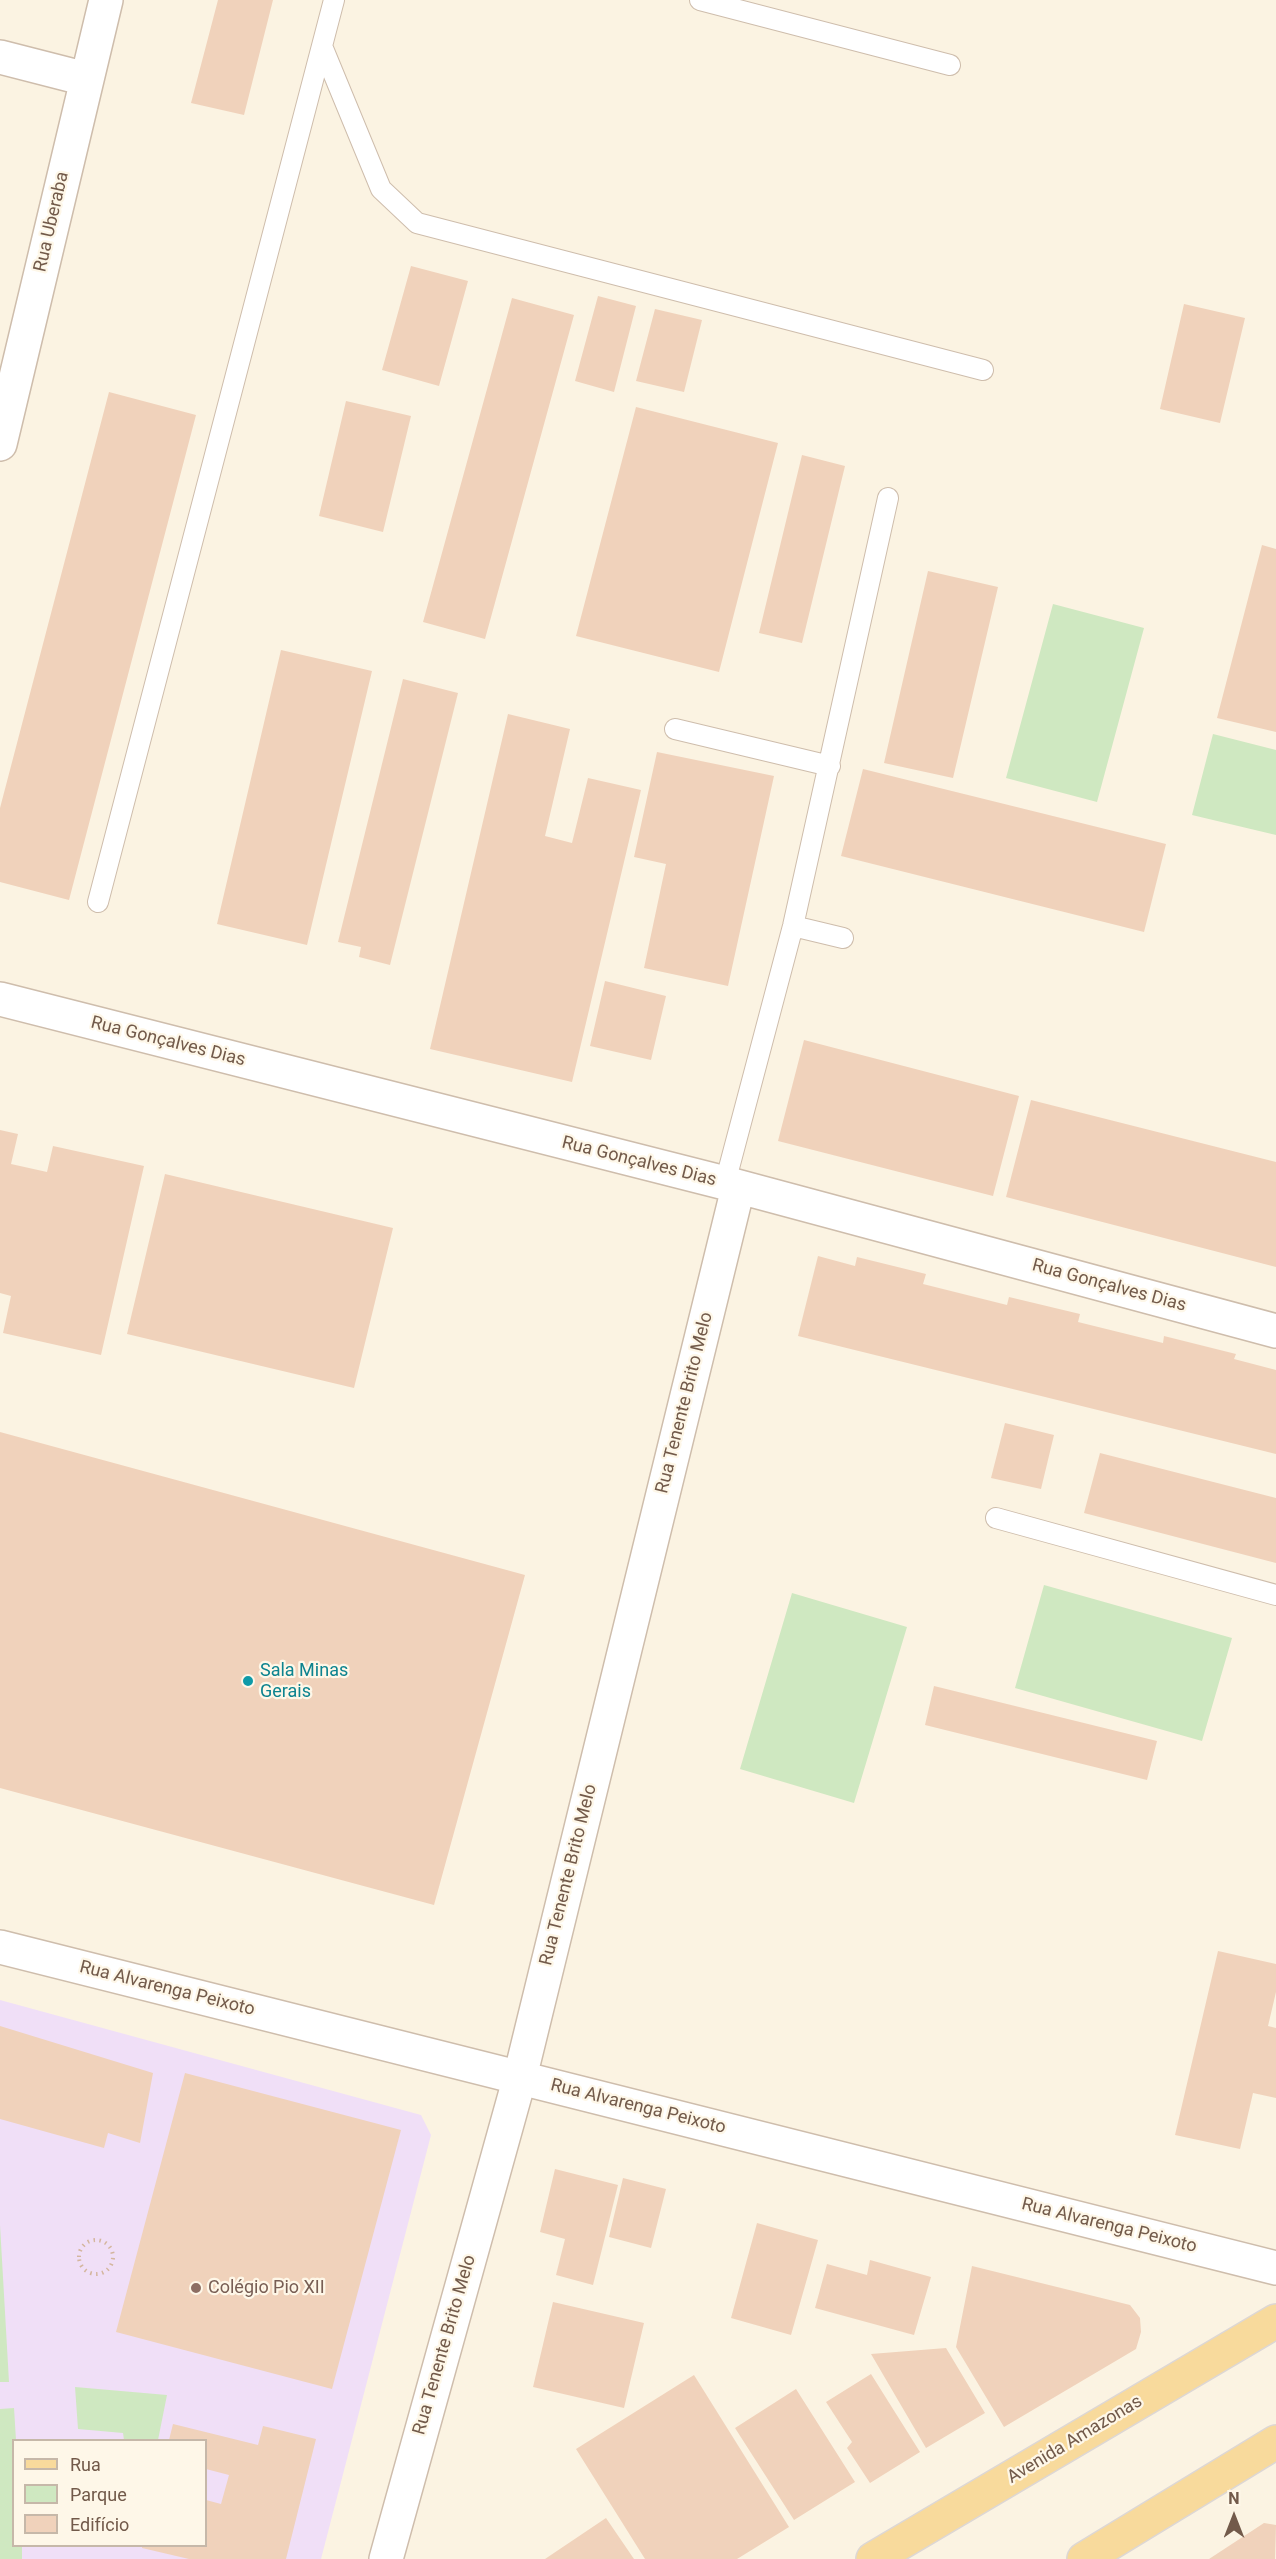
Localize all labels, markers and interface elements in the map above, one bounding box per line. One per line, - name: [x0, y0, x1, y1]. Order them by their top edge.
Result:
- street label: Rua Uberaba: [30, 170, 74, 274]
- street label: Rua Gonçalves Dias: [88, 1012, 248, 1072]
- street label: Rua Gonçalves Dias: [559, 1132, 719, 1192]
- street label: Rua Gonçalves Dias: [1030, 1255, 1188, 1317]
- street label: Rua Tenente Brito Melo: [652, 1310, 718, 1496]
- place label: Sala Minas Gerais: [260, 1660, 348, 1702]
- marker: Sala Minas Gerais: [241, 1674, 255, 1688]
- street label: Rua Tenente Brito Melo: [536, 1782, 602, 1968]
- street label: Rua Alvarenga Peixoto: [77, 1957, 257, 2021]
- street label: Rua Alvarenga Peixoto: [548, 2075, 728, 2139]
- street label: Rua Alvarenga Peixoto: [1019, 2194, 1199, 2258]
- street label: Rua Tenente Brito Melo: [409, 2253, 481, 2437]
- place label: Colégio Pio XII: [208, 2277, 325, 2299]
- marker: Colégio Pio XII: [189, 2281, 203, 2295]
- street label: Avenida Amazonas: [1004, 2391, 1146, 2489]
- legend: [12, 2439, 207, 2547]
- text: Rua: [70, 2454, 101, 2475]
- text: Parque: [70, 2484, 127, 2505]
- north arrow: [1204, 2487, 1264, 2547]
- text: N: [1228, 2489, 1240, 2508]
- text: Edifício: [70, 2514, 129, 2535]

